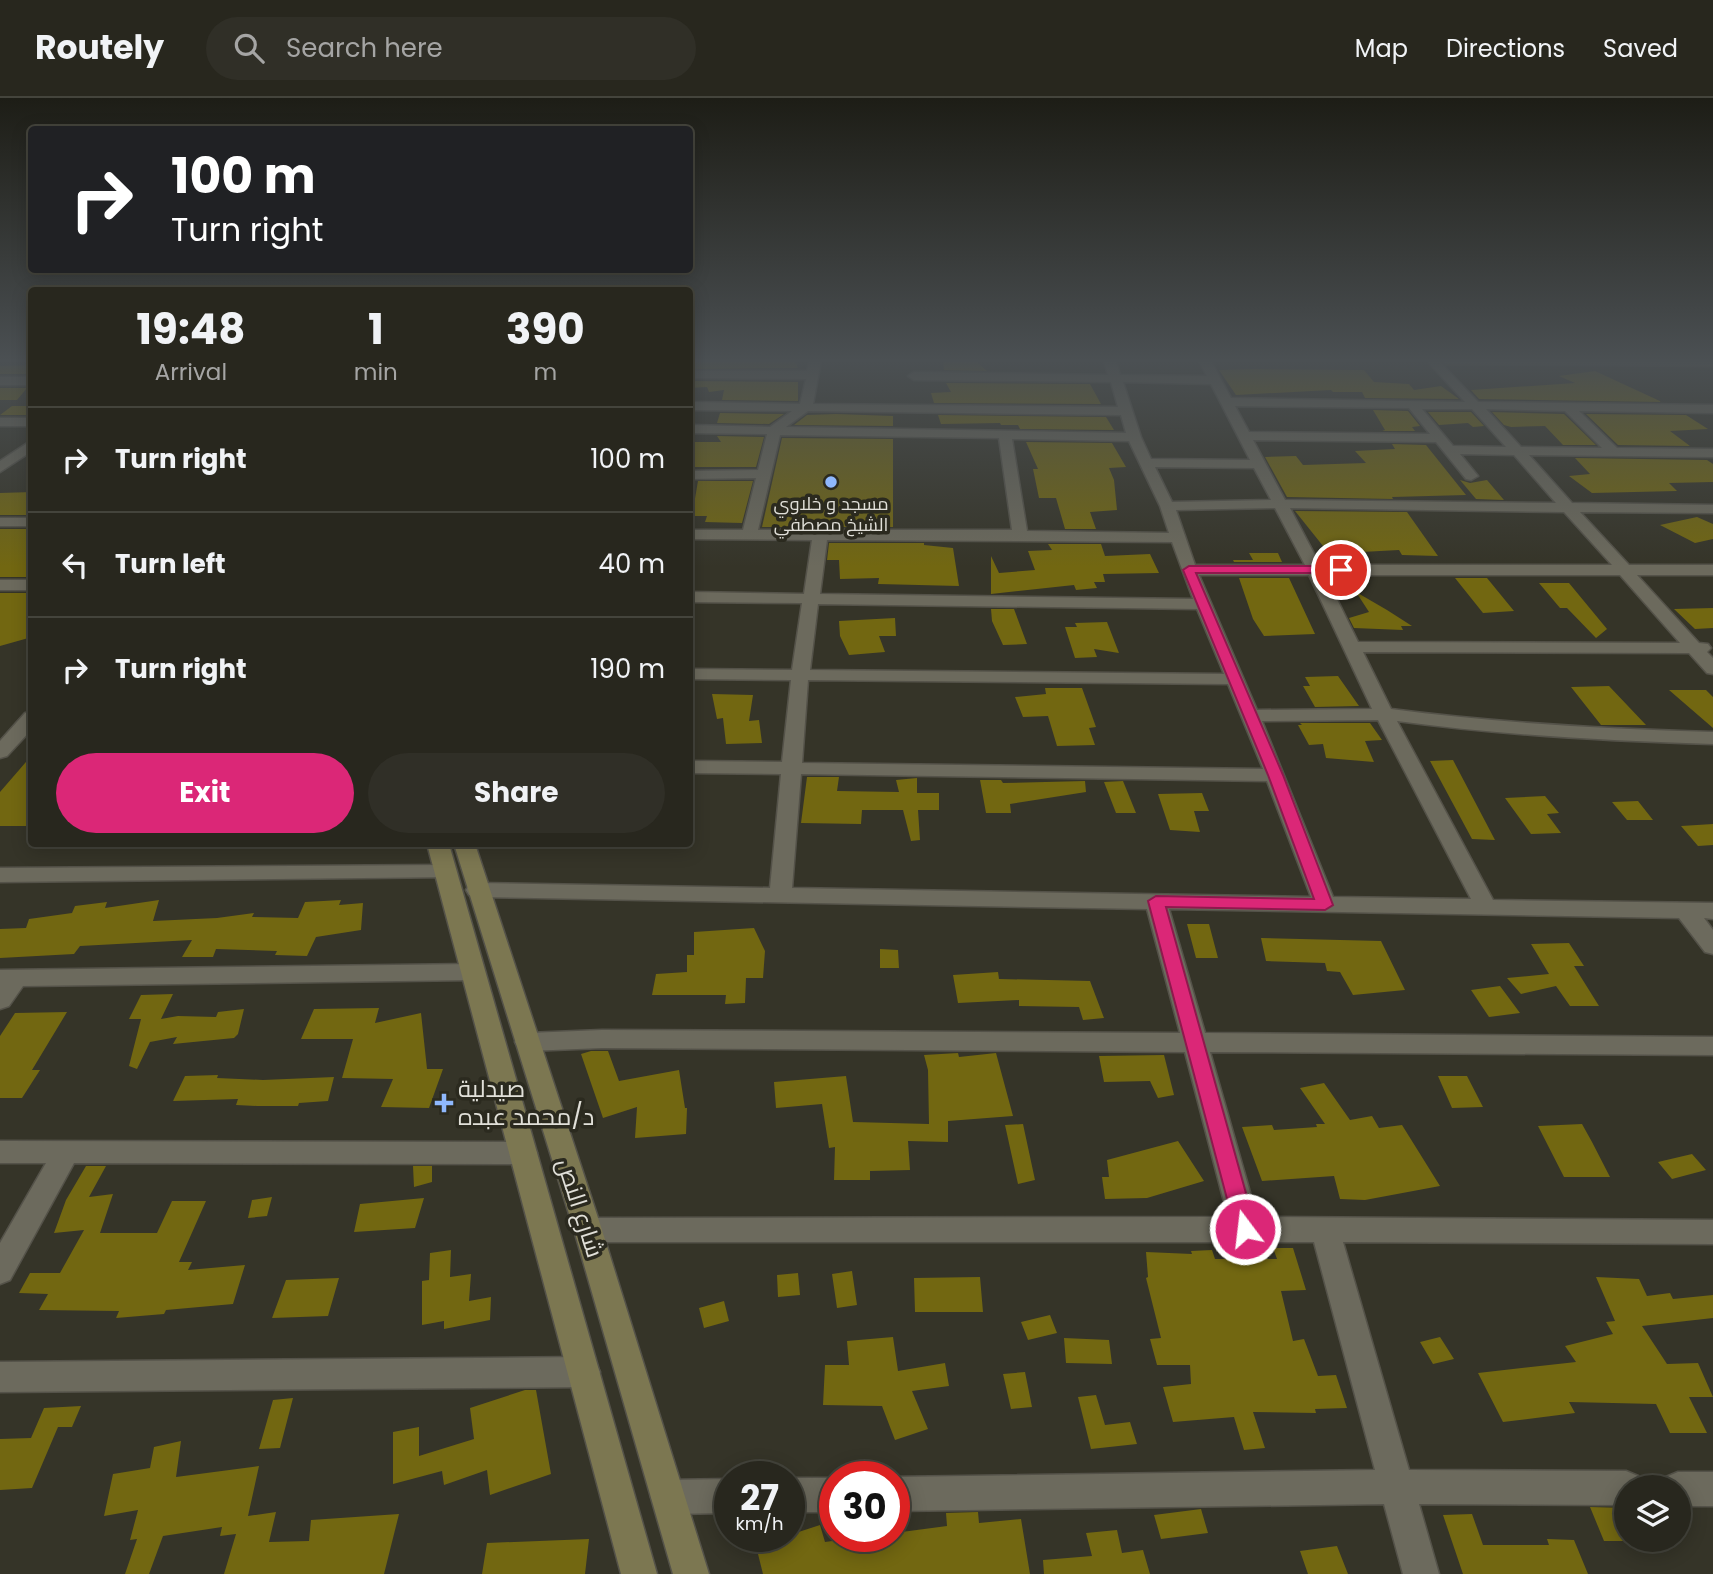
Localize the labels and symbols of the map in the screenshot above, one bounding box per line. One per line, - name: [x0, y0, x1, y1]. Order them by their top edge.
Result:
- marker: مسجد و خلاوي الشيخ مصطفي: [823, 474, 839, 490]
- place label: مسجد و خلاوي الشيخ مصطفي: [774, 491, 888, 539]
- pin: [1311, 540, 1371, 600]
- place label: صيدلية د/محمد عبده: [458, 1072, 594, 1133]
- marker: صيدلية د/محمد عبده: [436, 1095, 452, 1111]
- street label: شارع النص: [549, 1154, 612, 1262]
- position arrow: [1208, 1192, 1282, 1266]
- speed limit sign: 30: [819, 1461, 910, 1552]

